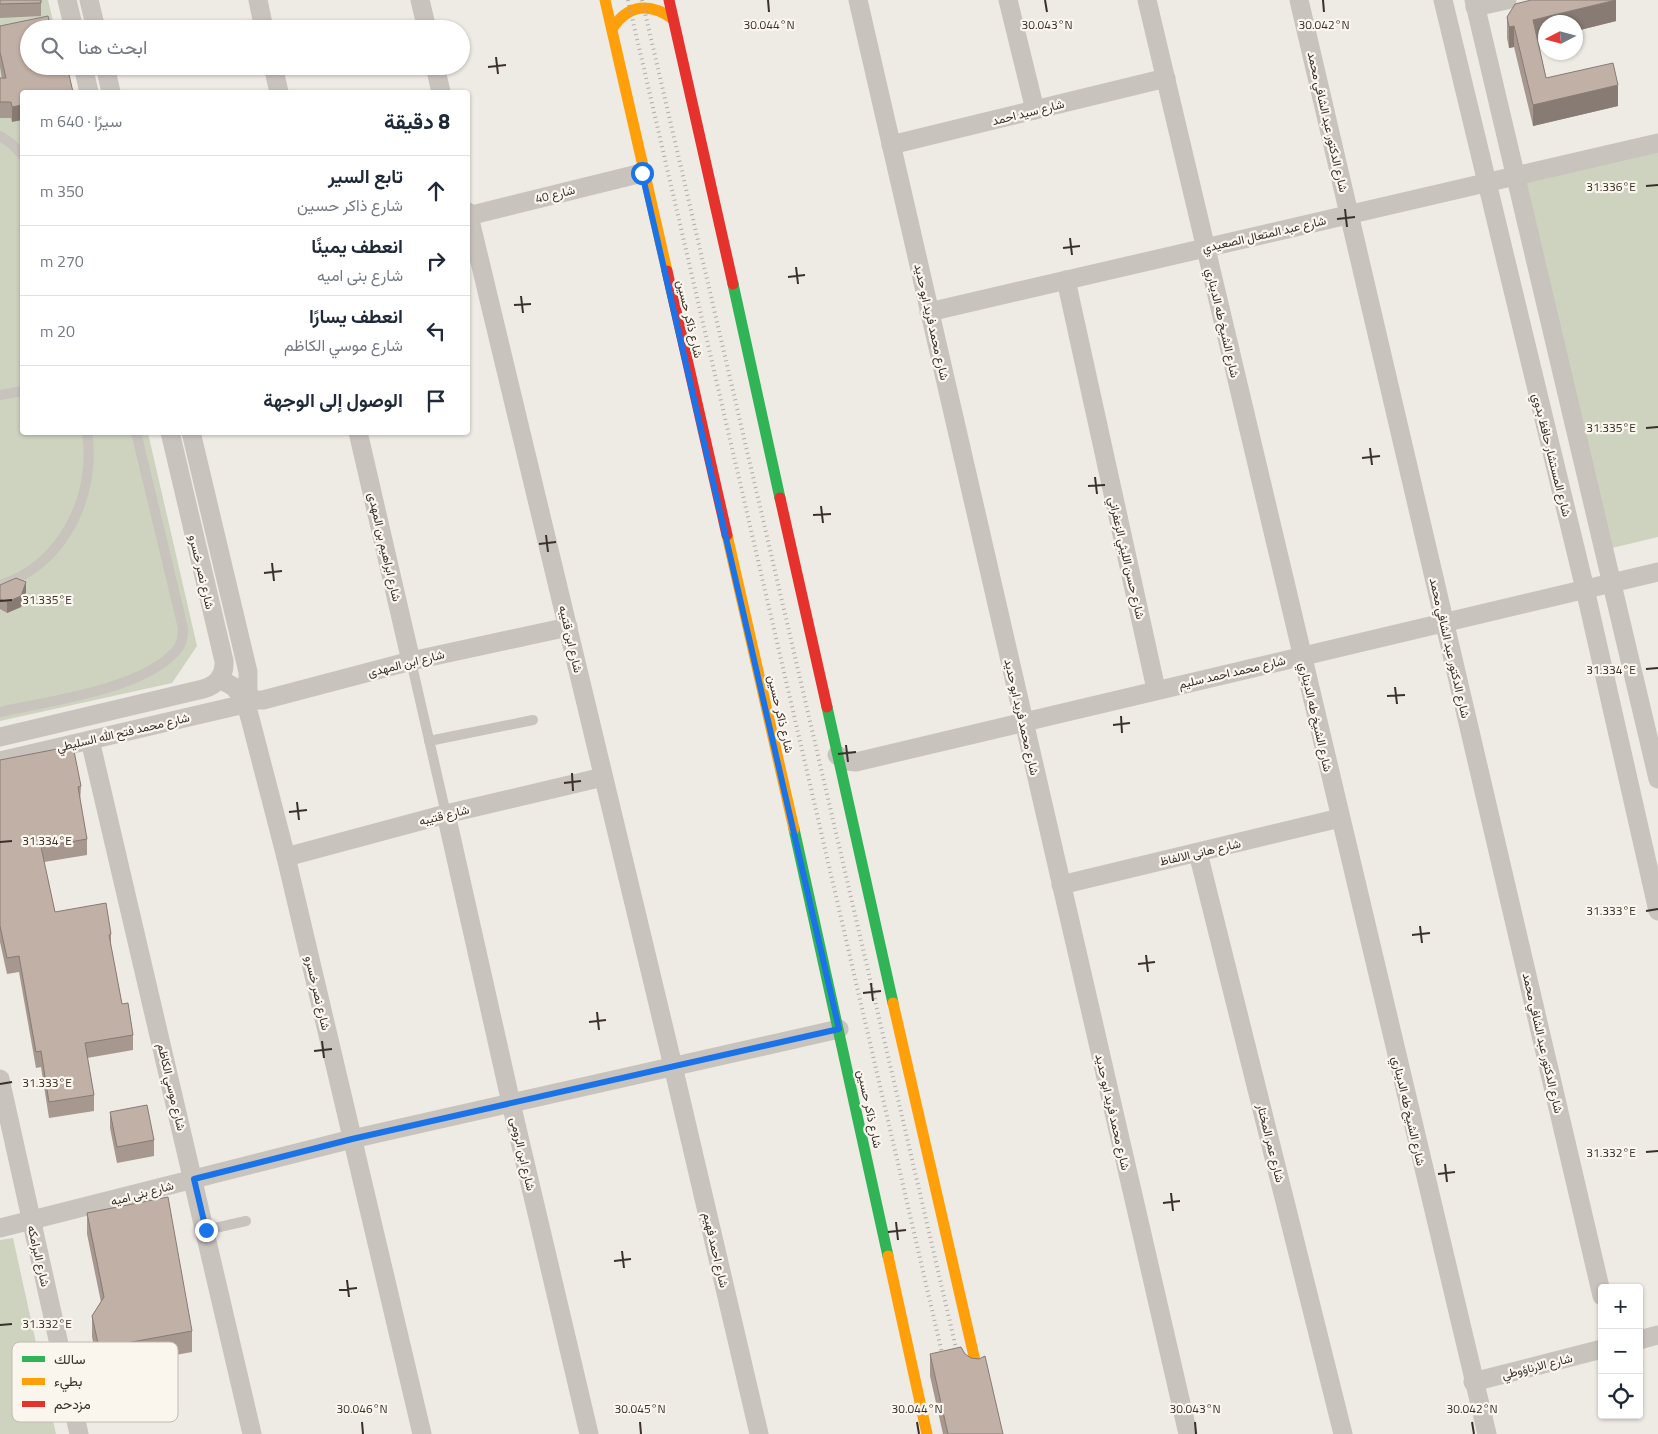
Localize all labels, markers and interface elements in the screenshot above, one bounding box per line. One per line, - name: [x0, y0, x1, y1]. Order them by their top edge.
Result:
- text: 30.044°N: [743, 15, 795, 34]
- text: 30.043°N: [1021, 15, 1073, 34]
- text: 30.042°N: [1298, 15, 1350, 34]
- north arrow: [1538, 15, 1583, 60]
- search box: [20, 20, 470, 75]
- text: ابحث هنا: [78, 32, 147, 61]
- icon: search: [38, 34, 66, 62]
- street label: شارع الدكتور عبد الشافي محمد: [1302, 50, 1353, 194]
- street label: شارع سيد احمد: [990, 94, 1066, 130]
- text: 8 دقيقة: [384, 105, 450, 137]
- text: سيرًا · 640 m: [40, 109, 122, 133]
- text: تابع السير: [328, 161, 403, 190]
- route start: [631, 162, 654, 185]
- icon: ahead: [422, 177, 450, 205]
- text: 31.336°E: [1586, 177, 1636, 196]
- text: 350 m: [40, 179, 84, 203]
- street label: شارع 40: [533, 180, 577, 208]
- text: شارع ذاكر حسين: [297, 193, 403, 217]
- street label: شارع عبد المتعال الصعيدي: [1200, 211, 1328, 258]
- text: انعطف يمينًا: [311, 231, 403, 260]
- icon: right: [422, 247, 450, 275]
- text: 270 m: [40, 249, 84, 273]
- street label: شارع محمد فريد ابو حديد: [909, 262, 955, 382]
- text: شارع بنى اميه: [317, 263, 403, 287]
- street label: شارع الشيخ طه الديناري: [1200, 266, 1245, 380]
- street label: شارع ذاكر حسين: [672, 278, 708, 360]
- text: انعطف يسارًا: [309, 301, 403, 330]
- icon: left: [422, 317, 450, 345]
- text: 20 m: [40, 319, 75, 343]
- text: شارع موسي الكاظم: [284, 333, 403, 357]
- text: الوصول إلى الوجهة: [263, 385, 403, 414]
- icon: arrive: [422, 387, 450, 415]
- street label: شارع المستشار حافظ بدوي: [1527, 391, 1577, 519]
- text: 31.335°E: [1586, 418, 1636, 437]
- street label: شارع ابراهيم بن المهدى: [363, 491, 407, 603]
- street label: شارع حسن الليثي الزعفراني: [1103, 495, 1150, 621]
- street label: شارع نصر خسرو: [184, 533, 220, 611]
- street label: شارع الدكتور عبد الشافي محمد: [1424, 576, 1475, 720]
- text: 31.335°E: [22, 590, 72, 609]
- street label: شارع ابن قتيبه: [554, 603, 588, 675]
- street label: شارع ابن المهدى: [366, 644, 446, 682]
- street label: شارع محمد احمد سليم: [1177, 650, 1287, 694]
- street label: شارع محمد فريد ابو حديد: [999, 657, 1045, 777]
- street label: شارع الشيخ طه الديناري: [1293, 660, 1338, 774]
- text: 31.334°E: [1586, 660, 1636, 679]
- street label: شارع ذاكر حسين: [763, 673, 799, 755]
- street label: شارع محمد فتح الله السليطي: [55, 707, 192, 758]
- street label: شارع قتيبه: [417, 800, 471, 830]
- text: 31.334°E: [22, 831, 72, 850]
- street label: شارع هانى الالفاظ: [1157, 833, 1243, 871]
- text: 31.333°E: [1586, 901, 1636, 920]
- street label: شارع نصر خسرو: [300, 954, 336, 1032]
- street label: شارع الدكتور عبد الشافي محمد: [1517, 971, 1568, 1115]
- street label: شارع موسي الكاظم: [152, 1041, 191, 1133]
- street label: شارع محمد فريد ابو حديد: [1090, 1052, 1136, 1172]
- street label: شارع الشيخ طه الديناري: [1386, 1054, 1431, 1168]
- street label: شارع ذاكر حسين: [852, 1068, 888, 1150]
- text: 31.333°E: [22, 1073, 72, 1092]
- street label: شارع عمر المختار: [1252, 1101, 1290, 1184]
- street label: شارع ابن الرومى: [505, 1115, 541, 1193]
- text: 31.332°E: [1586, 1143, 1636, 1162]
- street label: شارع بنى اميه: [108, 1175, 176, 1211]
- street label: شارع احمد فهيم: [698, 1210, 734, 1290]
- route end: [195, 1219, 218, 1242]
- street label: شارع البرامكه: [23, 1223, 55, 1289]
- map controls: [1598, 1284, 1643, 1419]
- button: +: [1598, 1284, 1643, 1329]
- text: 31.332°E: [22, 1314, 72, 1333]
- button: −: [1598, 1329, 1643, 1374]
- legend: [12, 1342, 178, 1422]
- text: سالك: [54, 1348, 85, 1369]
- street label: شارع الارناؤوطي: [1500, 1348, 1575, 1385]
- text: بطيء: [54, 1370, 82, 1393]
- button: locate: [1598, 1374, 1643, 1419]
- text: مزدحم: [54, 1393, 91, 1414]
- text: 30.046°N: [336, 1399, 388, 1418]
- text: 30.045°N: [614, 1399, 666, 1418]
- text: 30.044°N: [891, 1399, 943, 1418]
- text: 30.043°N: [1169, 1399, 1221, 1418]
- text: 30.042°N: [1446, 1399, 1498, 1418]

